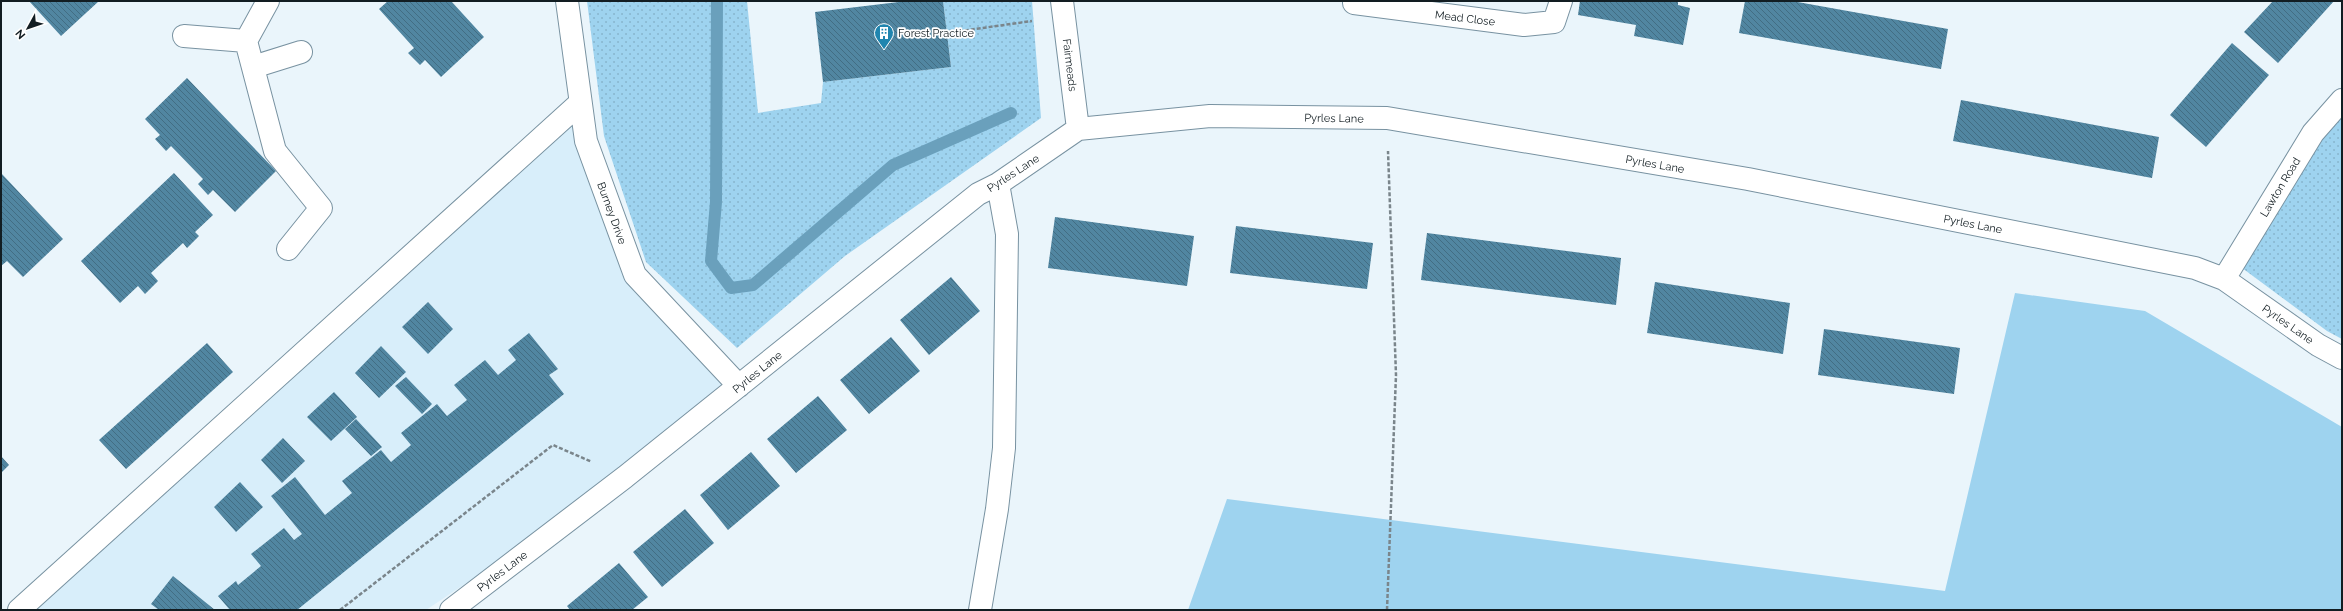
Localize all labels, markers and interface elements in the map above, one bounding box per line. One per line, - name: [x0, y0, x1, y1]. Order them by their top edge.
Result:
- north arrow: [8, 8, 48, 48]
- street label: Mead Close: [1434, 8, 1496, 29]
- building icon: Forest Practice: [873, 22, 895, 50]
- text: N: [13, 27, 28, 42]
- place label: Forest Practice: [898, 27, 974, 40]
- street label: Fairmeads: [1060, 38, 1079, 92]
- street label: Pyrles Lane: [1304, 111, 1364, 126]
- street label: Pyrles Lane: [985, 151, 1042, 195]
- street label: Pyrles Lane: [1624, 153, 1686, 176]
- street label: Lawton Road: [2258, 155, 2303, 219]
- street label: Burney Drive: [594, 180, 629, 247]
- street label: Pyrles Lane: [1942, 212, 2004, 237]
- street label: Pyrles Lane: [2260, 302, 2316, 347]
- street label: Pyrles Lane: [730, 348, 785, 396]
- street label: Pyrles Lane: [475, 548, 530, 594]

